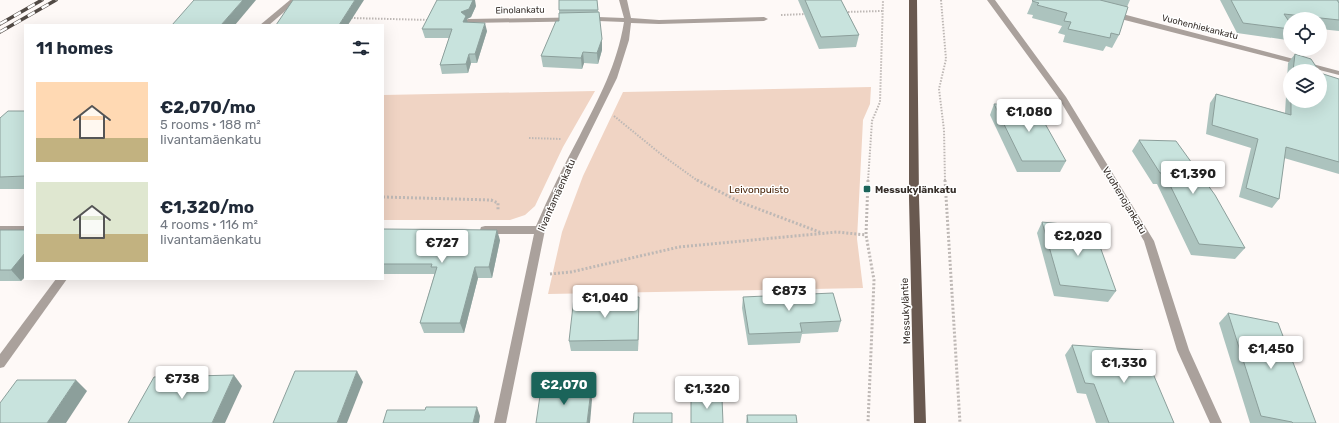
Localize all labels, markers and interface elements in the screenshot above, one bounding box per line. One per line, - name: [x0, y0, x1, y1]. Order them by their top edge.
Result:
- street label: Einolankatu: [495, 5, 545, 15]
- map controls: [1283, 12, 1327, 108]
- button: locate: [1283, 12, 1327, 56]
- street label: Vuohenhiekankatu: [1161, 13, 1239, 41]
- icon: filters: [350, 37, 372, 59]
- text: 11 homes: [36, 38, 113, 58]
- button: layers: [1283, 64, 1327, 108]
- text: €2,070/mo: [160, 97, 256, 117]
- icon: home: [68, 98, 116, 146]
- pin: €1,080: [996, 99, 1062, 133]
- text: €1,080: [1006, 104, 1052, 119]
- text: 5 rooms · 188 m²: [160, 117, 261, 132]
- text: Iivantamäenkatu: [160, 132, 261, 147]
- street label: Iivantamäenkatu: [536, 157, 578, 233]
- pin: €1,390: [1160, 161, 1226, 195]
- street label: Vuohenojankatu: [1099, 165, 1149, 236]
- text: €1,390: [1170, 166, 1216, 181]
- park label: Leivonpuisto: [729, 184, 789, 196]
- marker: Messukylänkatu: [862, 184, 872, 194]
- place label: Messukylänkatu: [875, 184, 956, 196]
- text: €1,320/mo: [160, 197, 254, 217]
- icon: home: [68, 198, 116, 246]
- text: 4 rooms · 116 m²: [160, 217, 258, 232]
- pin: €2,020: [1045, 223, 1111, 257]
- text: €2,020: [1054, 228, 1102, 243]
- pin: €727: [418, 230, 466, 264]
- text: Iivantamäenkatu: [160, 232, 261, 247]
- text: €727: [425, 235, 459, 250]
- street label: Messukyläntie: [899, 277, 913, 344]
- pin: €873: [765, 278, 813, 312]
- text: €873: [771, 283, 807, 298]
- pin: €1,040: [572, 285, 638, 319]
- text: €1,040: [582, 290, 628, 305]
- pin: €1,450: [1238, 336, 1304, 370]
- text: €1,450: [1248, 341, 1294, 356]
- pin: €1,330: [1091, 350, 1157, 384]
- text: €1,330: [1101, 355, 1147, 370]
- pin: €738: [158, 366, 206, 400]
- text: €738: [164, 371, 200, 386]
- pin: €2,070: [531, 372, 597, 406]
- pin: €1,320: [674, 376, 740, 410]
- text: €2,070: [540, 377, 588, 392]
- text: €1,320: [684, 381, 730, 396]

